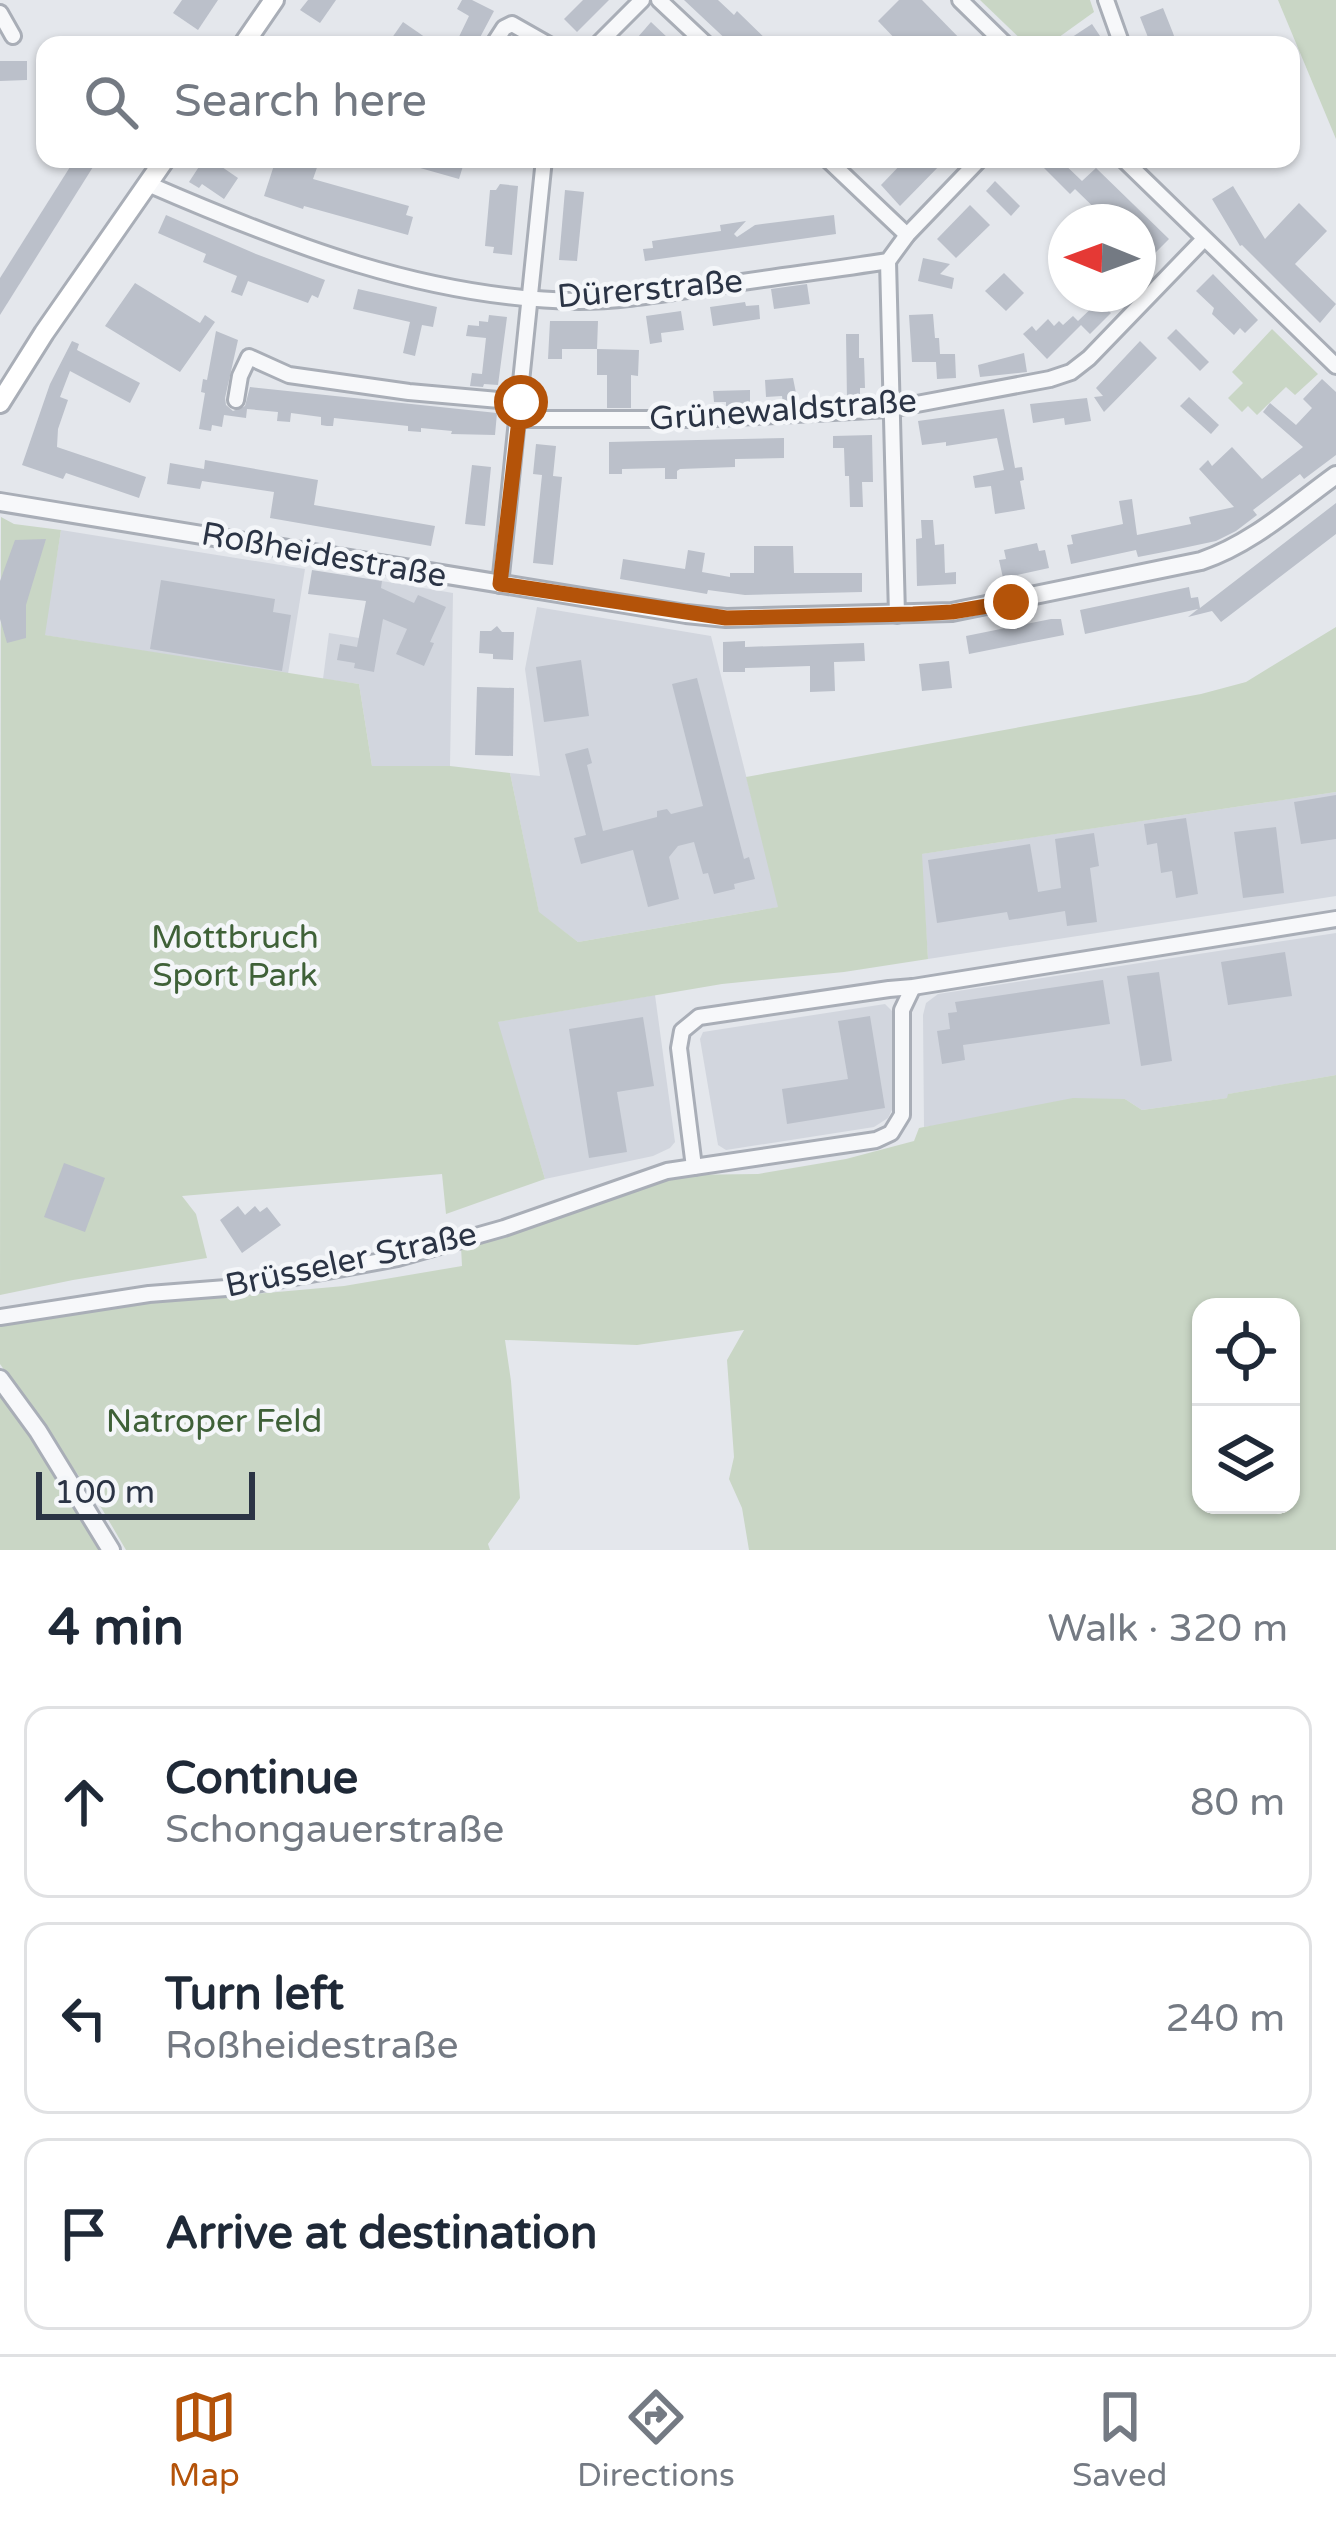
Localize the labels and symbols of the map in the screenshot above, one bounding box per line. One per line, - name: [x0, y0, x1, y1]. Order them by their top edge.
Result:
- north arrow: [1048, 204, 1156, 312]
- street label: Dürerstraße: [555, 261, 745, 317]
- route start: [494, 375, 548, 429]
- street label: Grünewaldstraße: [648, 381, 918, 439]
- street label: Roßheidestraße: [198, 514, 450, 596]
- route end: [984, 575, 1038, 629]
- park label: Mottbruch Sport Park: [151, 918, 319, 995]
- street label: Brüsseler Straße: [222, 1214, 480, 1306]
- park label: Natroper Feld: [106, 1402, 322, 1441]
- scale bar: [36, 1466, 255, 1519]

